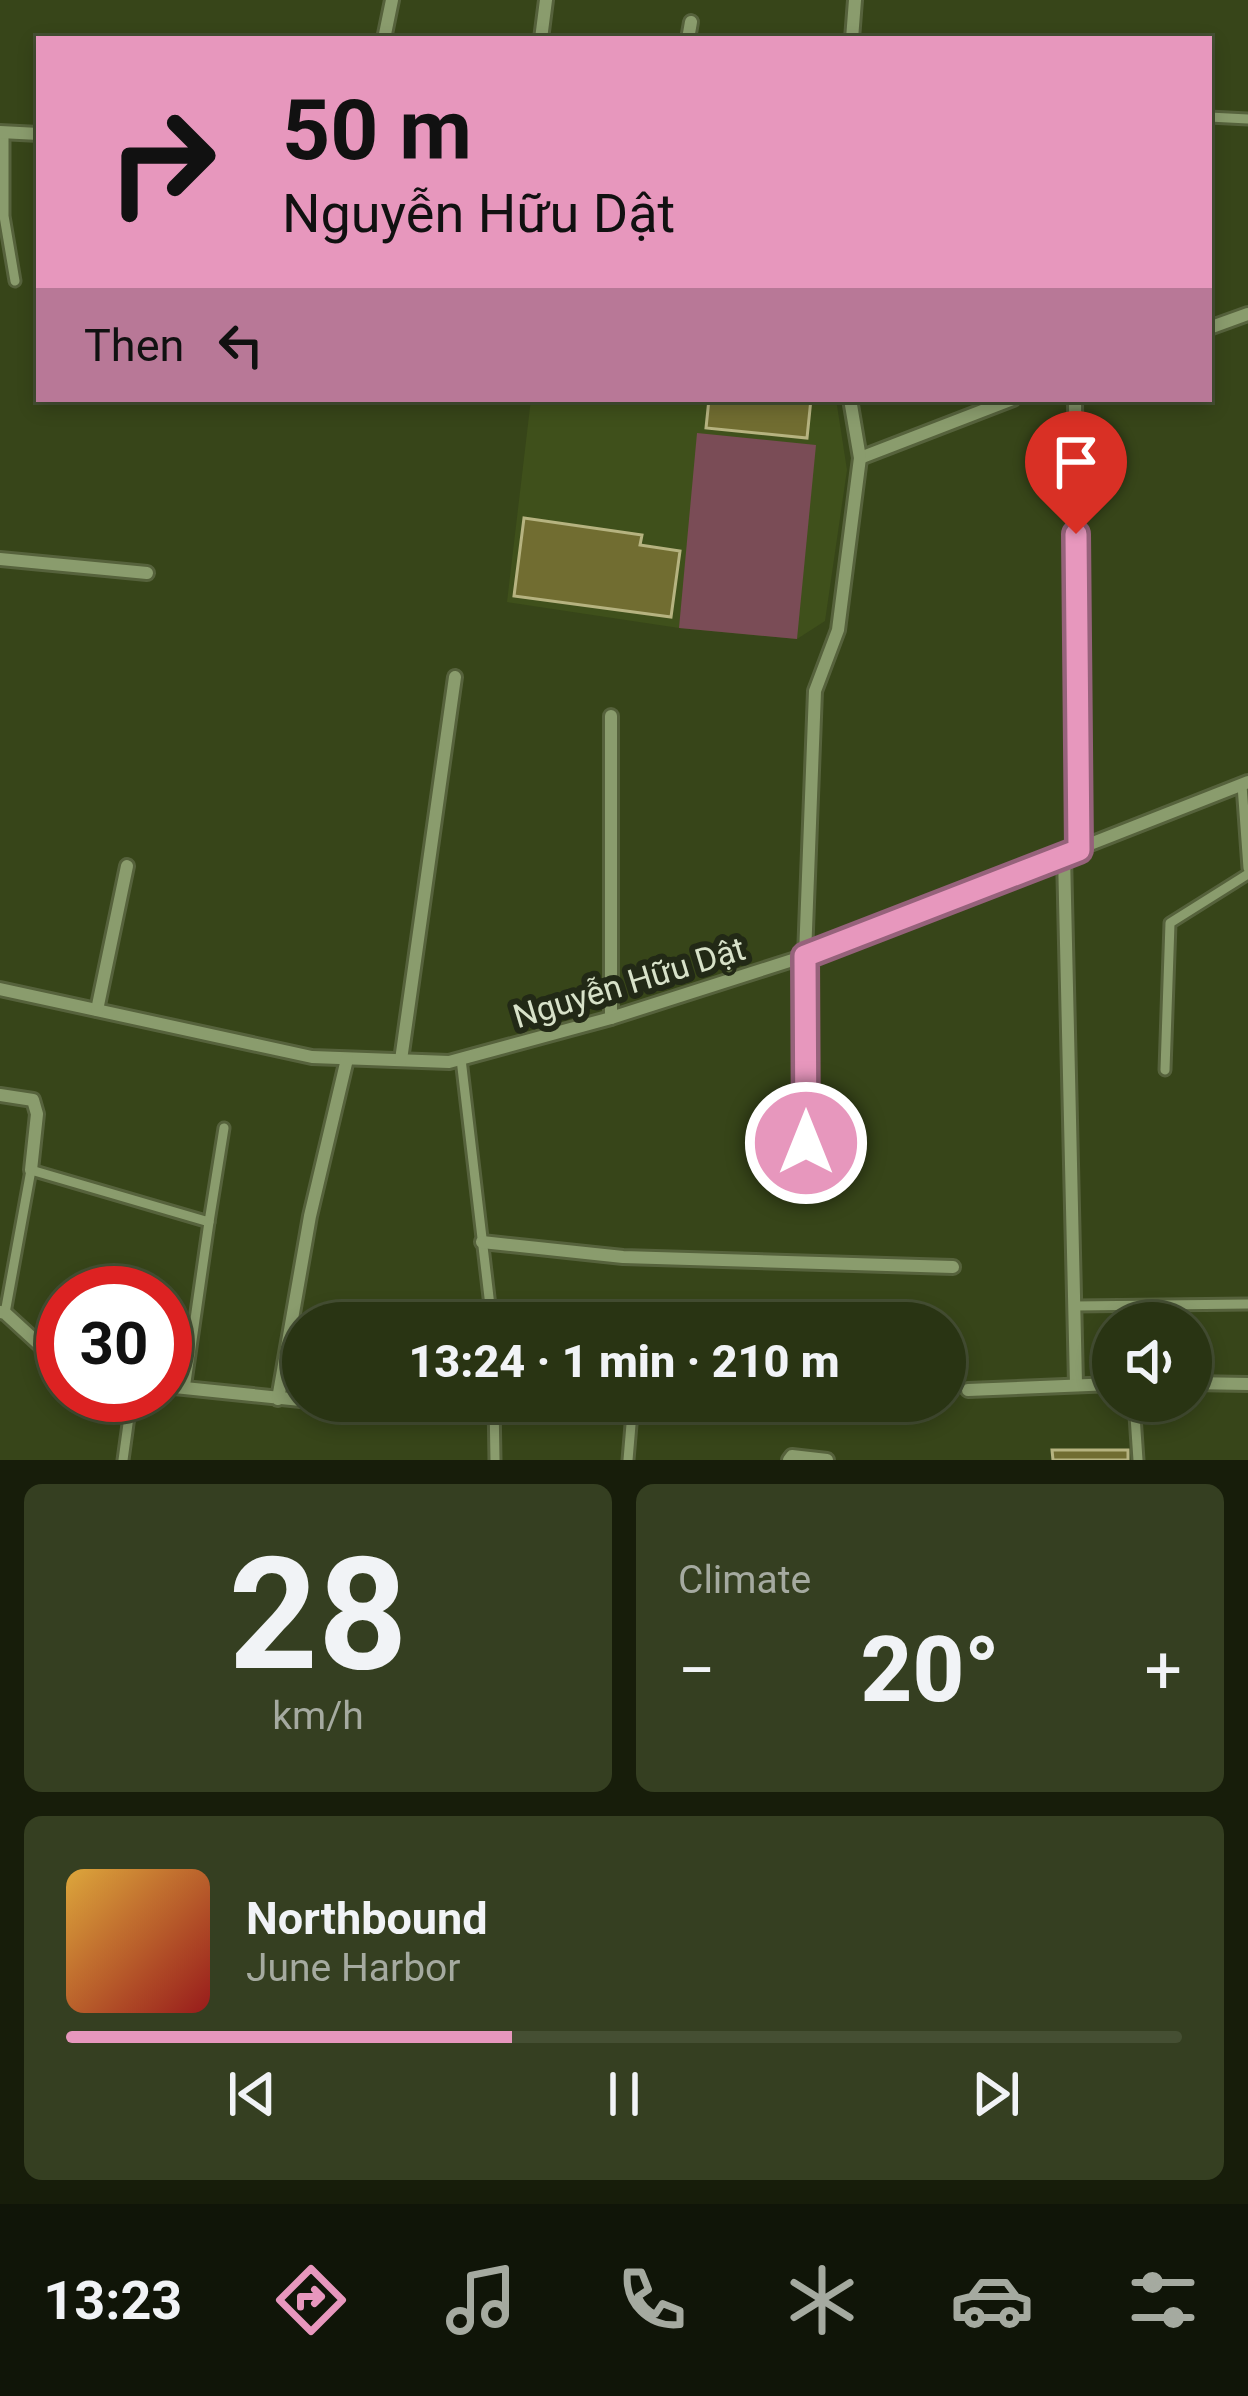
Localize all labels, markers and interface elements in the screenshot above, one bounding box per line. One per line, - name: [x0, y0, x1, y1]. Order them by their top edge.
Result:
- text: 50 m: [282, 81, 472, 180]
- icon: right: [84, 84, 240, 240]
- text: Nguyễn Hữu Dật: [282, 182, 675, 245]
- icon: left: [208, 312, 274, 378]
- text: Then: [84, 319, 184, 372]
- pin: [1025, 411, 1127, 534]
- icon: arrive: [1043, 429, 1109, 495]
- street label: Nguyễn Hữu Dật: [509, 929, 750, 1036]
- position arrow: [743, 1080, 869, 1206]
- speed limit sign: 30: [36, 1266, 192, 1422]
- map controls: [1092, 1302, 1212, 1422]
- button: sound: [1092, 1302, 1212, 1422]
- text: 13:24 · 1 min · 210 m: [408, 1335, 840, 1388]
- text: 28: [228, 1523, 408, 1706]
- text: Climate: [678, 1557, 811, 1603]
- text: 20°: [861, 1618, 1000, 1723]
- text: −: [678, 1632, 716, 1709]
- text: +: [1145, 1632, 1182, 1709]
- text: km/h: [272, 1693, 364, 1739]
- text: Northbound: [246, 1892, 488, 1945]
- text: June Harbor: [246, 1945, 461, 1991]
- icon: previous: [219, 2061, 285, 2127]
- icon: pause: [591, 2061, 657, 2127]
- icon: next: [963, 2061, 1029, 2127]
- icon: directions: [269, 2258, 353, 2342]
- icon: music: [439, 2258, 523, 2342]
- icon: phone: [610, 2258, 694, 2342]
- icon: climate: [780, 2258, 864, 2342]
- icon: car: [950, 2258, 1034, 2342]
- icon: filters: [1121, 2258, 1205, 2342]
- text: 13:23: [43, 2269, 182, 2332]

